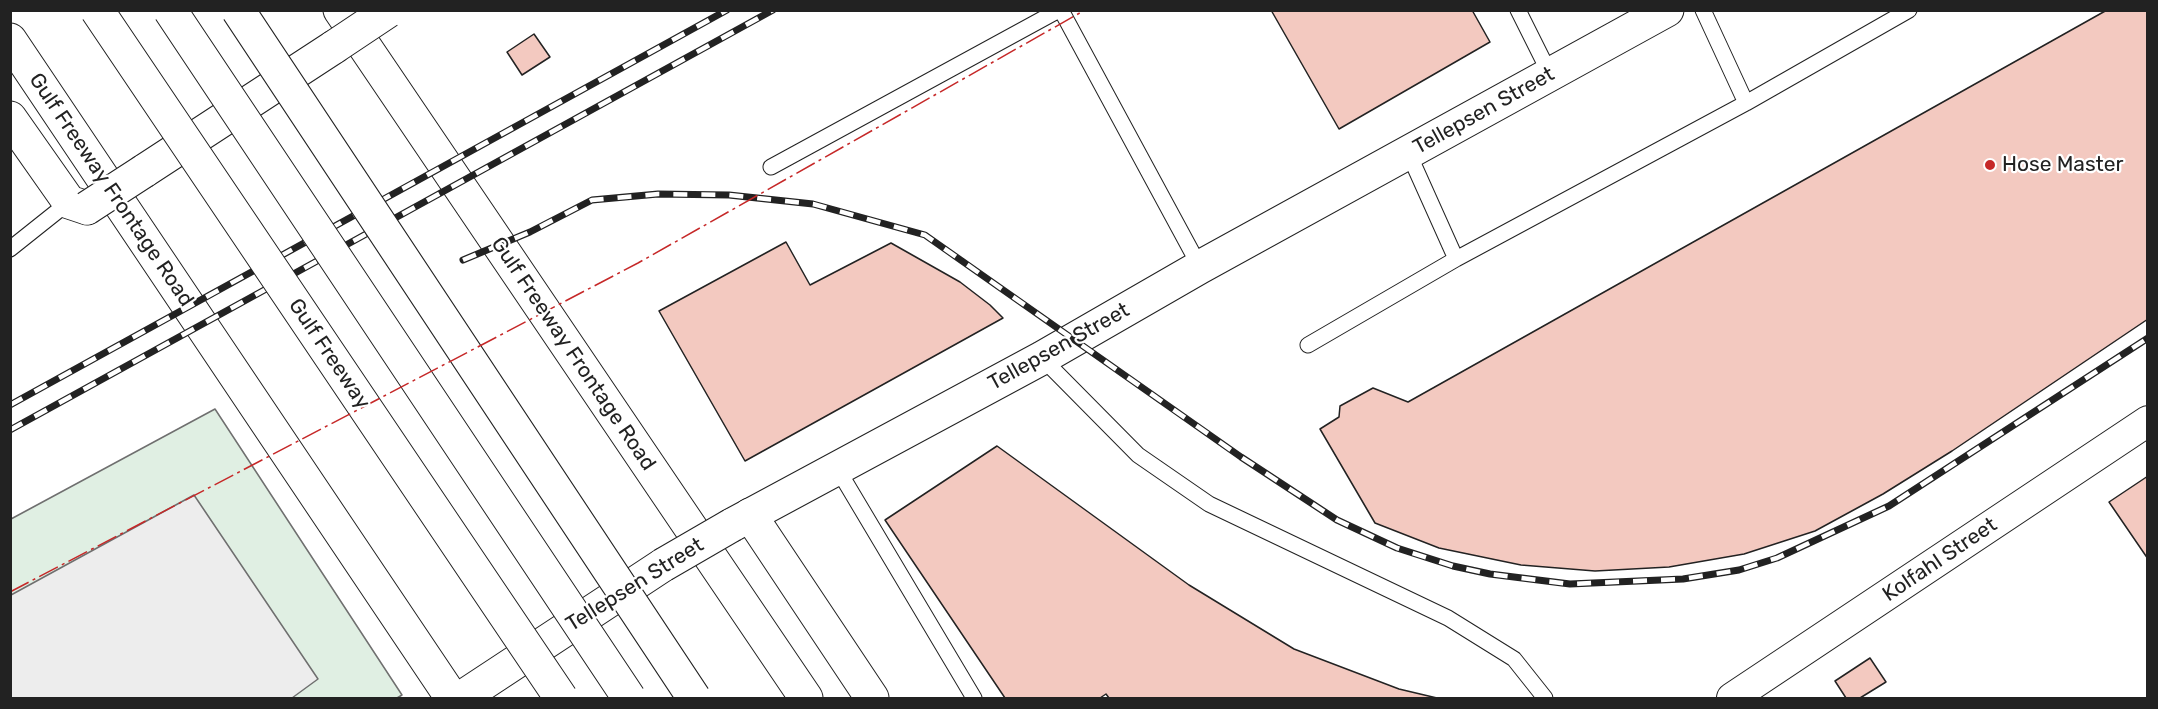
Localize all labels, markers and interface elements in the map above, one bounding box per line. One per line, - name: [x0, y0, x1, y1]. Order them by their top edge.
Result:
- street label: Tellepsen Street: [1409, 62, 1559, 160]
- street label: Gulf Freeway Frontage Road: [23, 68, 199, 312]
- place label: Hose Master: [2002, 152, 2124, 178]
- marker: Hose Master: [1983, 158, 1997, 172]
- street label: Gulf Freeway Frontage Road: [485, 232, 661, 476]
- street label: Gulf Freeway: [283, 294, 375, 414]
- street label: Tellepsen Street: [984, 298, 1134, 396]
- street label: Kolfahl Street: [1878, 513, 2002, 607]
- street label: Tellepsen Street: [562, 533, 708, 637]

